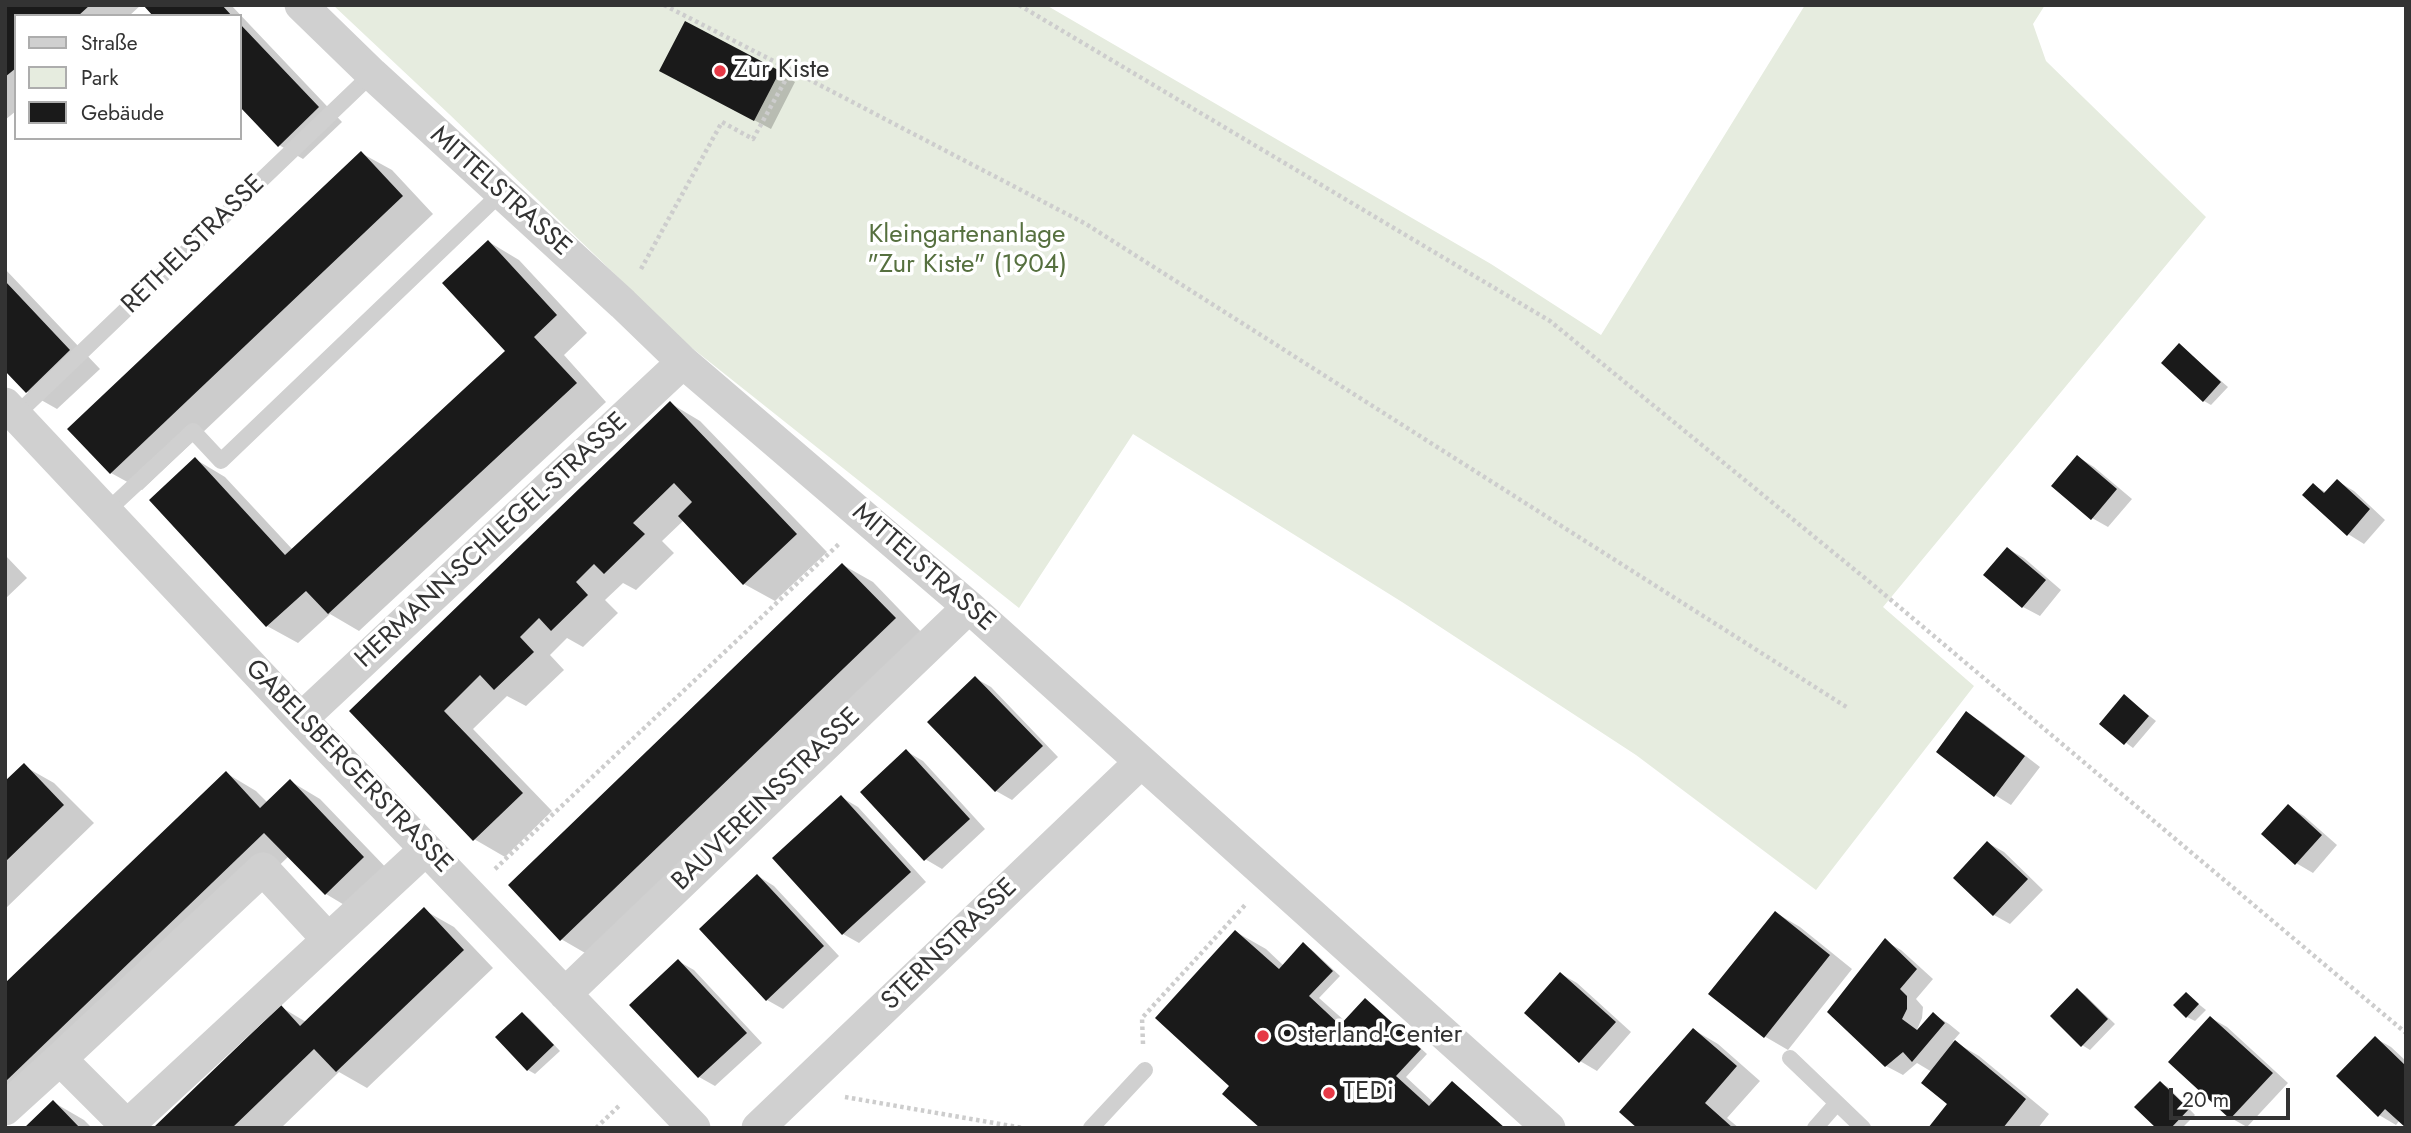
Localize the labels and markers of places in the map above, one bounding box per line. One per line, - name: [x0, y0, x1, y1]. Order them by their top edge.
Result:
- place label: Zur Kiste: [734, 55, 829, 87]
- marker: Zur Kiste: [712, 63, 728, 79]
- place label: Osterland-Center: [1277, 1020, 1462, 1052]
- marker: Osterland-Center: [1255, 1028, 1271, 1044]
- place label: TEDi: [1343, 1077, 1394, 1109]
- marker: TEDi: [1321, 1085, 1337, 1101]

